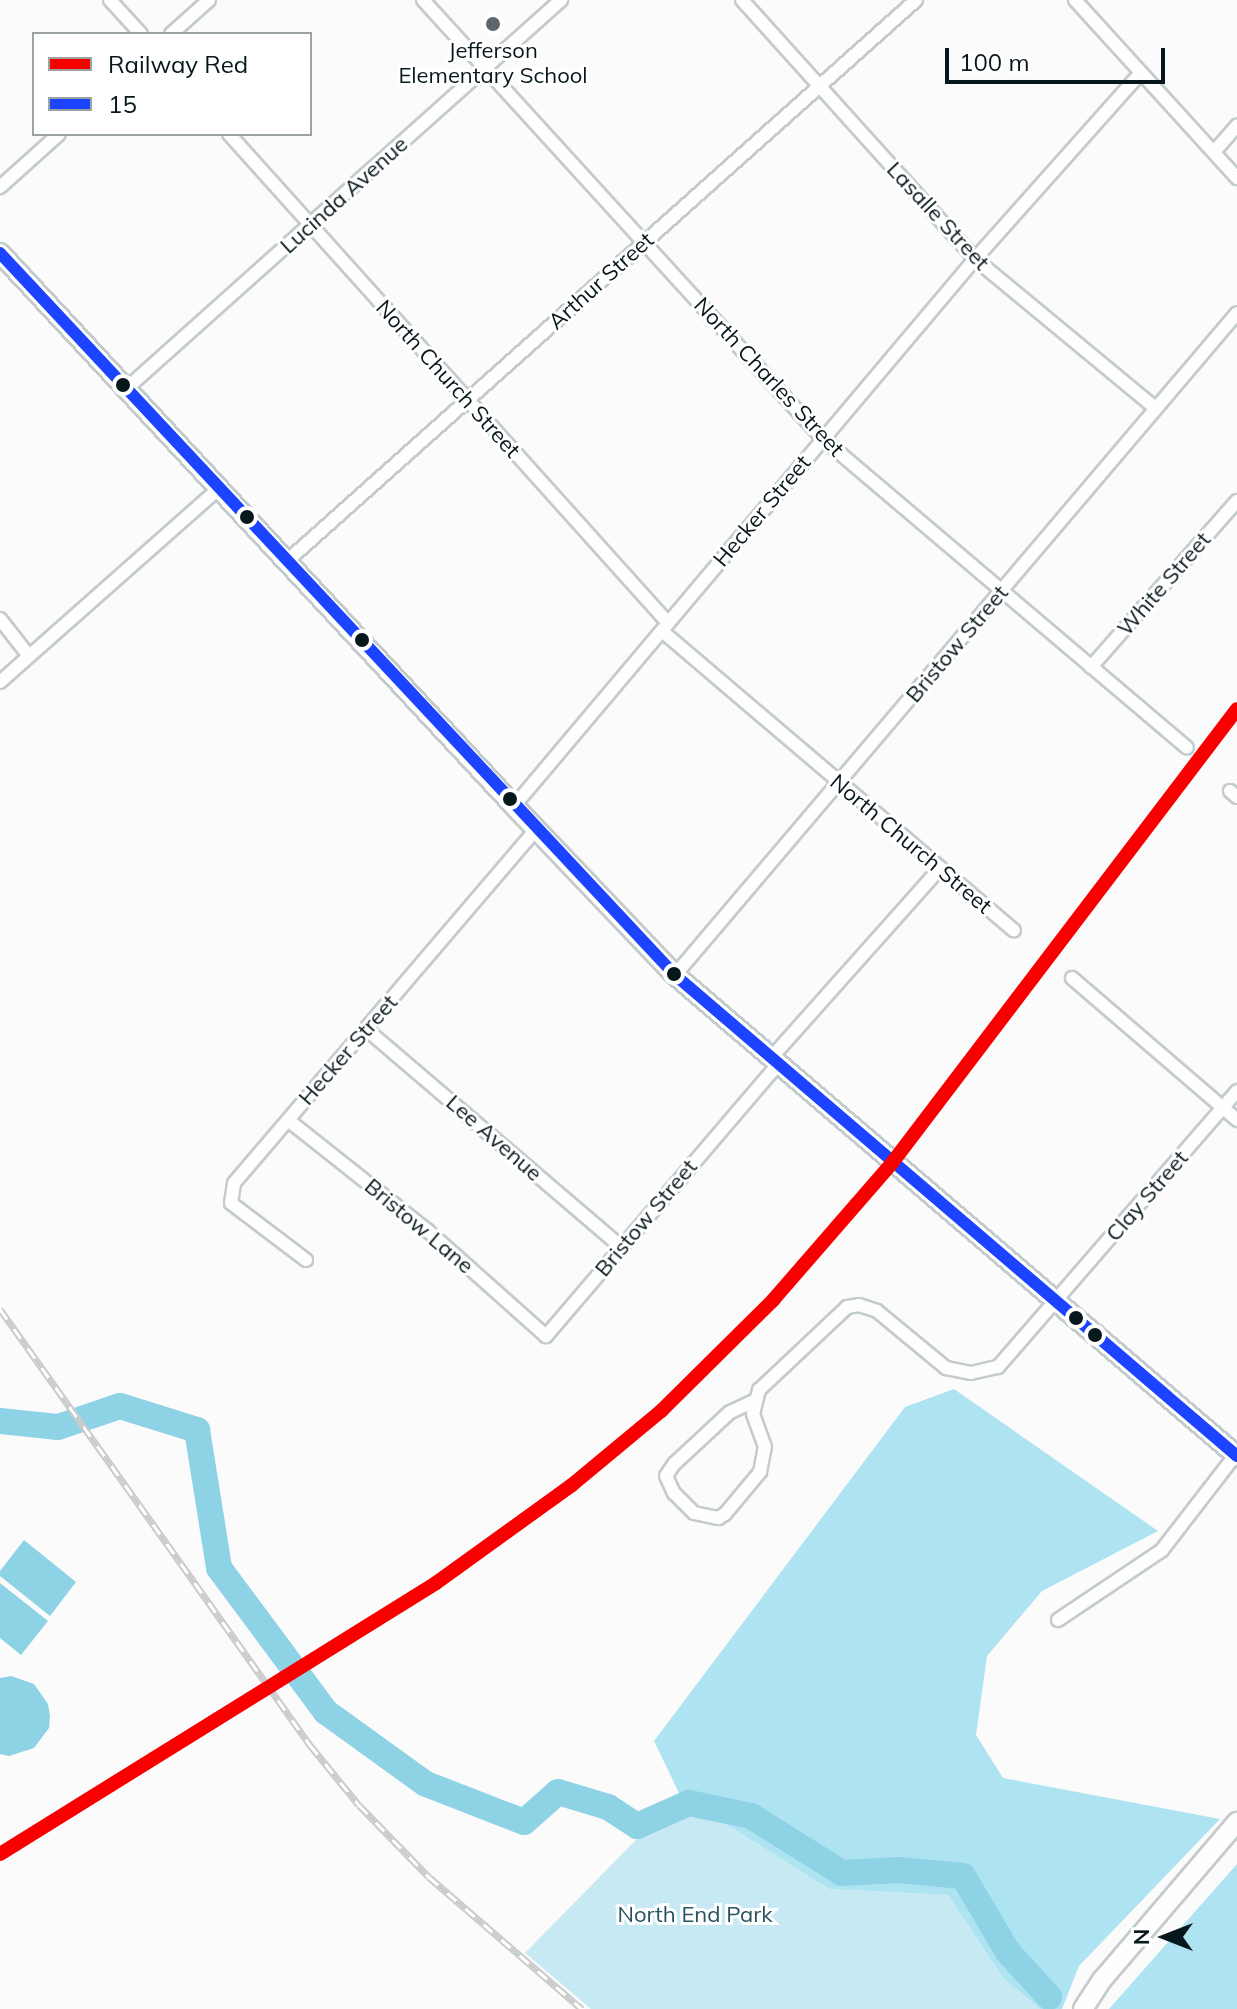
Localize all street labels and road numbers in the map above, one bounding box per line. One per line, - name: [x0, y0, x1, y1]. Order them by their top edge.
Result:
- street label: Lucinda Avenue: [275, 131, 413, 259]
- street label: Lasalle Street: [881, 156, 995, 276]
- street label: Arthur Street: [543, 227, 659, 335]
- street label: North Charles Street: [689, 292, 849, 462]
- street label: North Church Street: [370, 295, 526, 463]
- street label: Hecker Street: [708, 450, 816, 572]
- street label: White Street: [1112, 527, 1216, 641]
- street label: Bristow Street: [900, 580, 1014, 708]
- street label: North Church Street: [825, 769, 997, 919]
- street label: Hecker Street: [293, 990, 403, 1110]
- street label: Lee Avenue: [441, 1089, 547, 1187]
- street label: Clay Street: [1100, 1145, 1194, 1247]
- street label: Bristow Street: [589, 1154, 703, 1282]
- street label: Bristow Lane: [359, 1173, 479, 1279]

